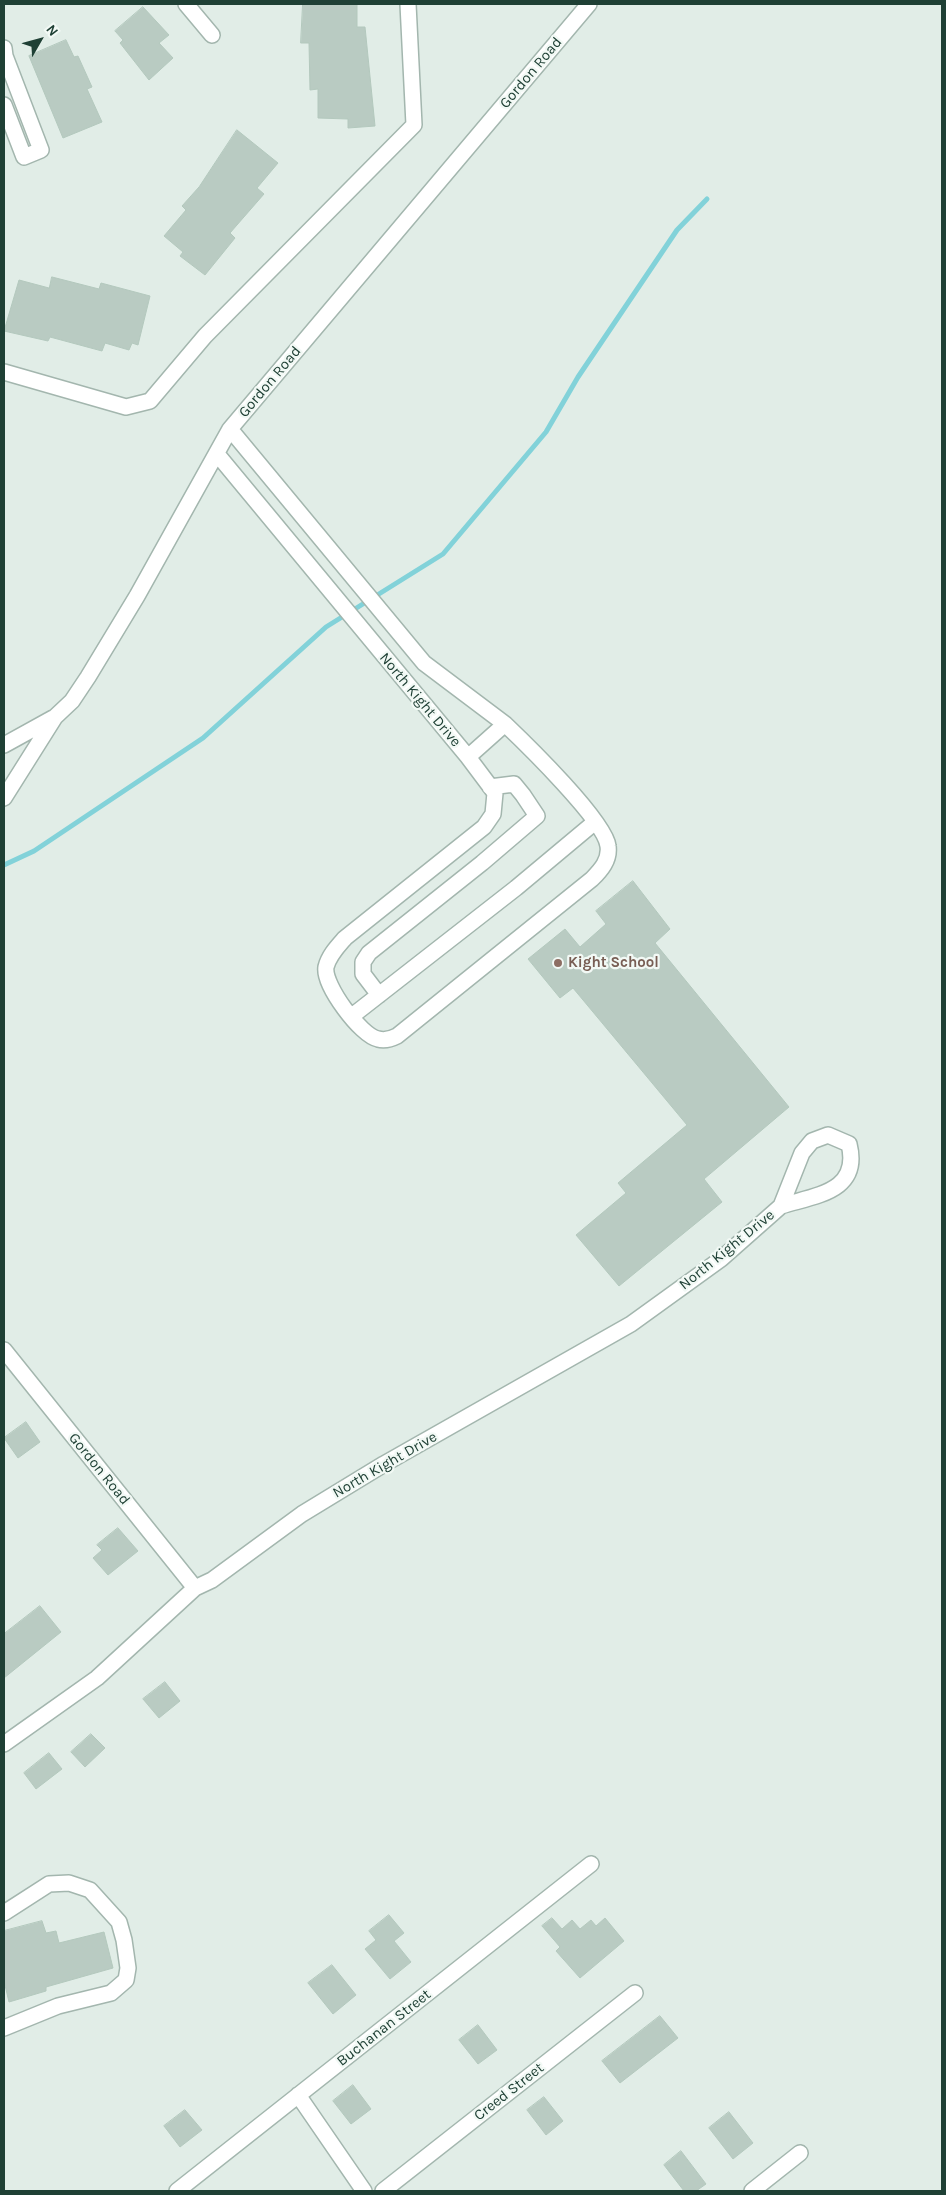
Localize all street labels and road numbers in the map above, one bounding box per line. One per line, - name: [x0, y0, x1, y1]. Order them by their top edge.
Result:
- street label: Gordon Road: [496, 34, 566, 112]
- street label: Gordon Road: [235, 343, 305, 421]
- street label: North Kight Drive: [375, 649, 465, 751]
- street label: North Kight Drive: [676, 1206, 778, 1294]
- street label: North Kight Drive: [330, 1428, 440, 1502]
- street label: Gordon Road: [64, 1429, 134, 1509]
- street label: Buchanan Street: [333, 1986, 435, 2070]
- street label: Creed Street: [471, 2059, 547, 2125]

